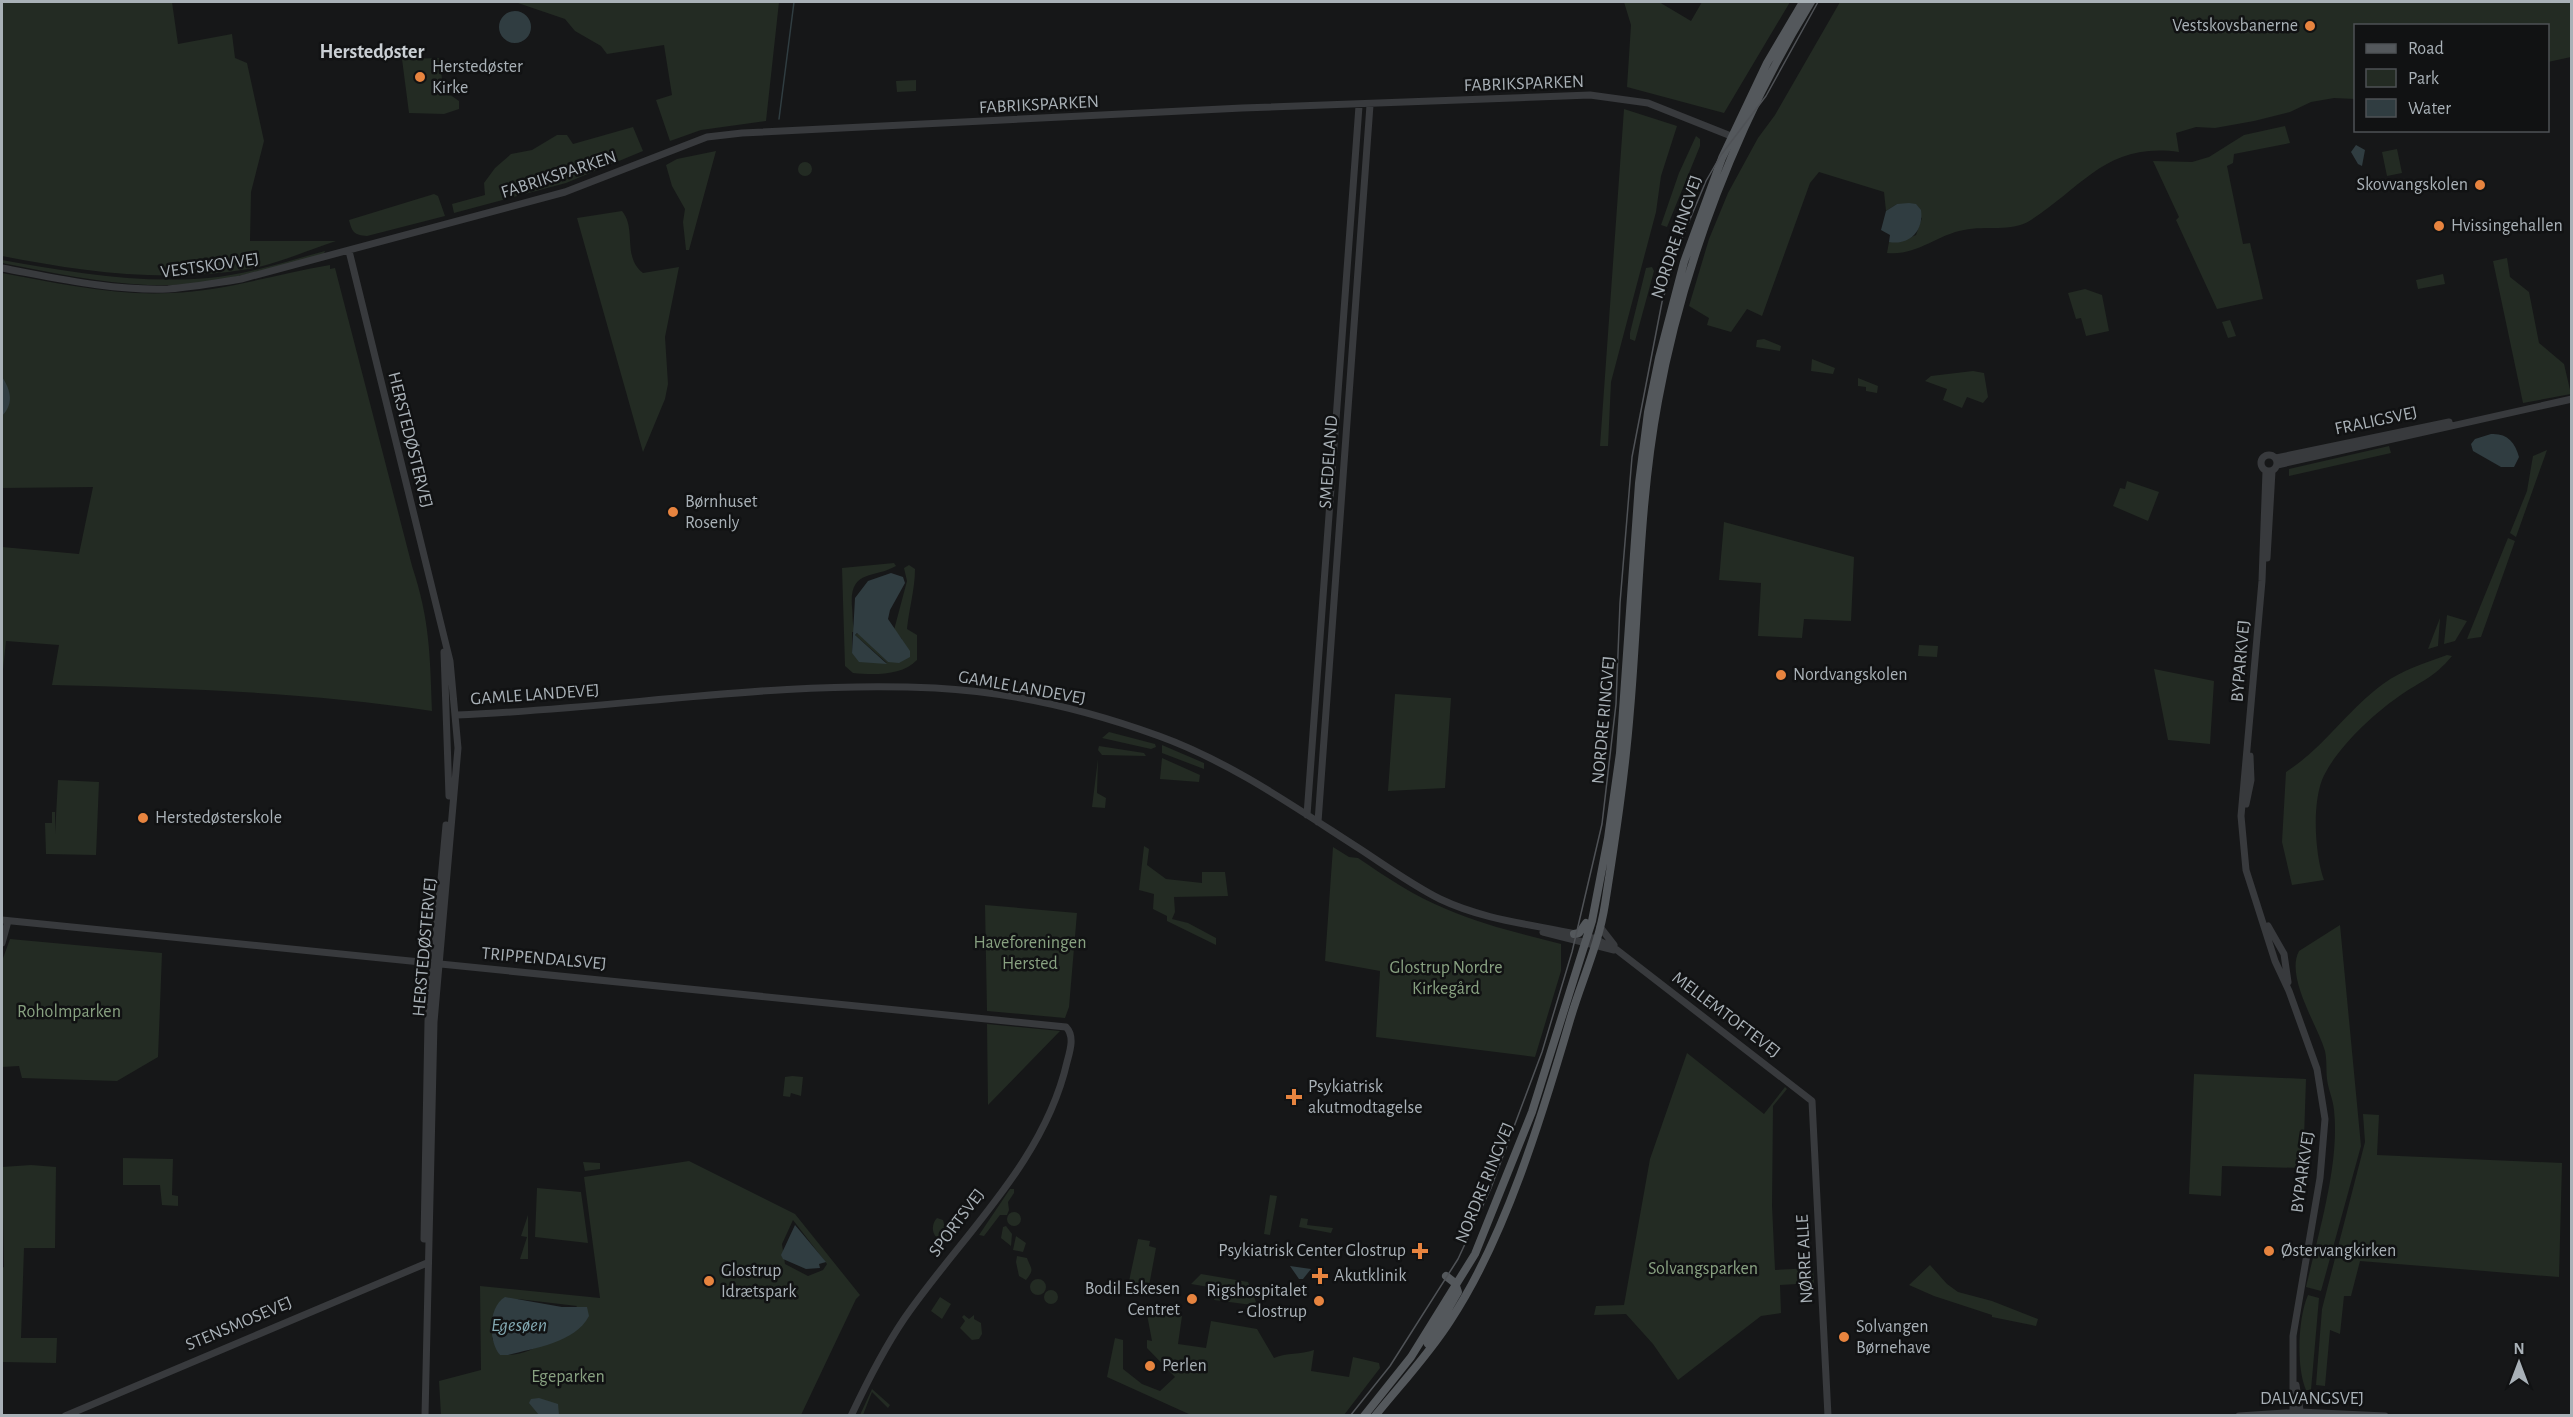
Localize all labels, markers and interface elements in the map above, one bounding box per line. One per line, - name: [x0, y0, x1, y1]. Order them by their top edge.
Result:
- place label: Vestskovsbanerne: [2172, 17, 2298, 35]
- marker: Vestskovsbanerne: [2303, 19, 2317, 33]
- legend: [2354, 24, 2549, 132]
- text: Road: [2408, 40, 2444, 58]
- district label: Herstedøster: [320, 42, 424, 62]
- place label: Herstedøster Kirke: [432, 58, 523, 97]
- marker: Herstedøster Kirke: [413, 70, 427, 84]
- text: Park: [2408, 70, 2440, 88]
- street label: FABRIKSPARKEN: [1464, 73, 1584, 95]
- street label: FABRIKSPARKEN: [978, 93, 1100, 117]
- text: Water: [2408, 100, 2451, 118]
- street label: FABRIKSPARKEN: [499, 148, 619, 202]
- street label: NORDRE RINGVEJ: [1649, 173, 1705, 301]
- place label: Skovvangskolen: [2357, 176, 2468, 194]
- marker: Skovvangskolen: [2473, 178, 2487, 192]
- place label: Hvissingehallen: [2451, 217, 2563, 235]
- marker: Hvissingehallen: [2432, 219, 2446, 233]
- street label: VESTSKOVVEJ: [160, 250, 260, 282]
- street label: HERSTEDØSTERVEJ: [384, 370, 436, 510]
- street label: FRALIGSVEJ: [2333, 403, 2419, 439]
- street label: SMEDELAND: [1317, 415, 1341, 509]
- place label: Børnhuset Rosenly: [685, 493, 758, 532]
- marker: Børnhuset Rosenly: [666, 505, 680, 519]
- street label: BYPARKVEJ: [2228, 619, 2254, 703]
- street label: NORDRE RINGVEJ: [1589, 655, 1619, 785]
- place label: Nordvangskolen: [1793, 666, 1908, 684]
- street label: GAMLE LANDEVEJ: [957, 668, 1087, 708]
- marker: Nordvangskolen: [1774, 668, 1788, 682]
- street label: GAMLE LANDEVEJ: [470, 682, 600, 708]
- place label: Herstedøsterskole: [155, 809, 282, 827]
- marker: Herstedøsterskole: [136, 811, 150, 825]
- street label: HERSTEDØSTERVEJ: [410, 877, 440, 1017]
- park label: Haveforeningen Hersted: [974, 934, 1086, 973]
- street label: TRIPPENDALSVEJ: [481, 945, 607, 973]
- park label: Glostrup Nordre Kirkegård: [1389, 959, 1503, 998]
- street label: MELLEMTOFTEVEJ: [1669, 969, 1783, 1061]
- park label: Roholmparken: [17, 1003, 121, 1021]
- place label: Psykiatrisk akutmodtagelse: [1308, 1078, 1423, 1117]
- marker: Psykiatrisk akutmodtagelse: [1285, 1088, 1303, 1106]
- street label: NORDRE RINGVEJ: [1453, 1120, 1517, 1246]
- street label: BYPARKVEJ: [2288, 1130, 2318, 1214]
- street label: SPORTSVEJ: [926, 1186, 988, 1260]
- street label: NØRRE ALLE: [1794, 1214, 1816, 1304]
- place label: Psykiatrisk Center Glostrup: [1218, 1242, 1406, 1260]
- marker: Psykiatrisk Center Glostrup: [1411, 1242, 1429, 1260]
- place label: Østervangkirken: [2281, 1242, 2396, 1260]
- marker: Østervangkirken: [2262, 1244, 2276, 1258]
- park label: Solvangsparken: [1648, 1260, 1758, 1278]
- place label: Glostrup Idrætspark: [721, 1262, 797, 1301]
- marker: Akutklinik: [1311, 1267, 1329, 1285]
- place label: Akutklinik: [1334, 1267, 1407, 1285]
- marker: Glostrup Idrætspark: [702, 1274, 716, 1288]
- place label: Bodil Eskesen Centret: [1085, 1280, 1180, 1319]
- place label: Rigshospitalet - Glostrup: [1206, 1282, 1307, 1321]
- marker: Bodil Eskesen Centret: [1185, 1292, 1199, 1306]
- street label: STENSMOSEVEJ: [183, 1293, 295, 1355]
- marker: Rigshospitalet - Glostrup: [1312, 1294, 1326, 1308]
- water label: Egesøen: [491, 1315, 547, 1335]
- place label: Solvangen Børnehave: [1856, 1318, 1931, 1357]
- marker: Solvangen Børnehave: [1837, 1330, 1851, 1344]
- north arrow: [2489, 1333, 2549, 1393]
- text: N: [2513, 1341, 2525, 1357]
- place label: Perlen: [1162, 1357, 1207, 1375]
- marker: Perlen: [1143, 1359, 1157, 1373]
- park label: Egeparken: [531, 1368, 605, 1386]
- street label: DALVANGSVEJ: [2260, 1390, 2364, 1408]

